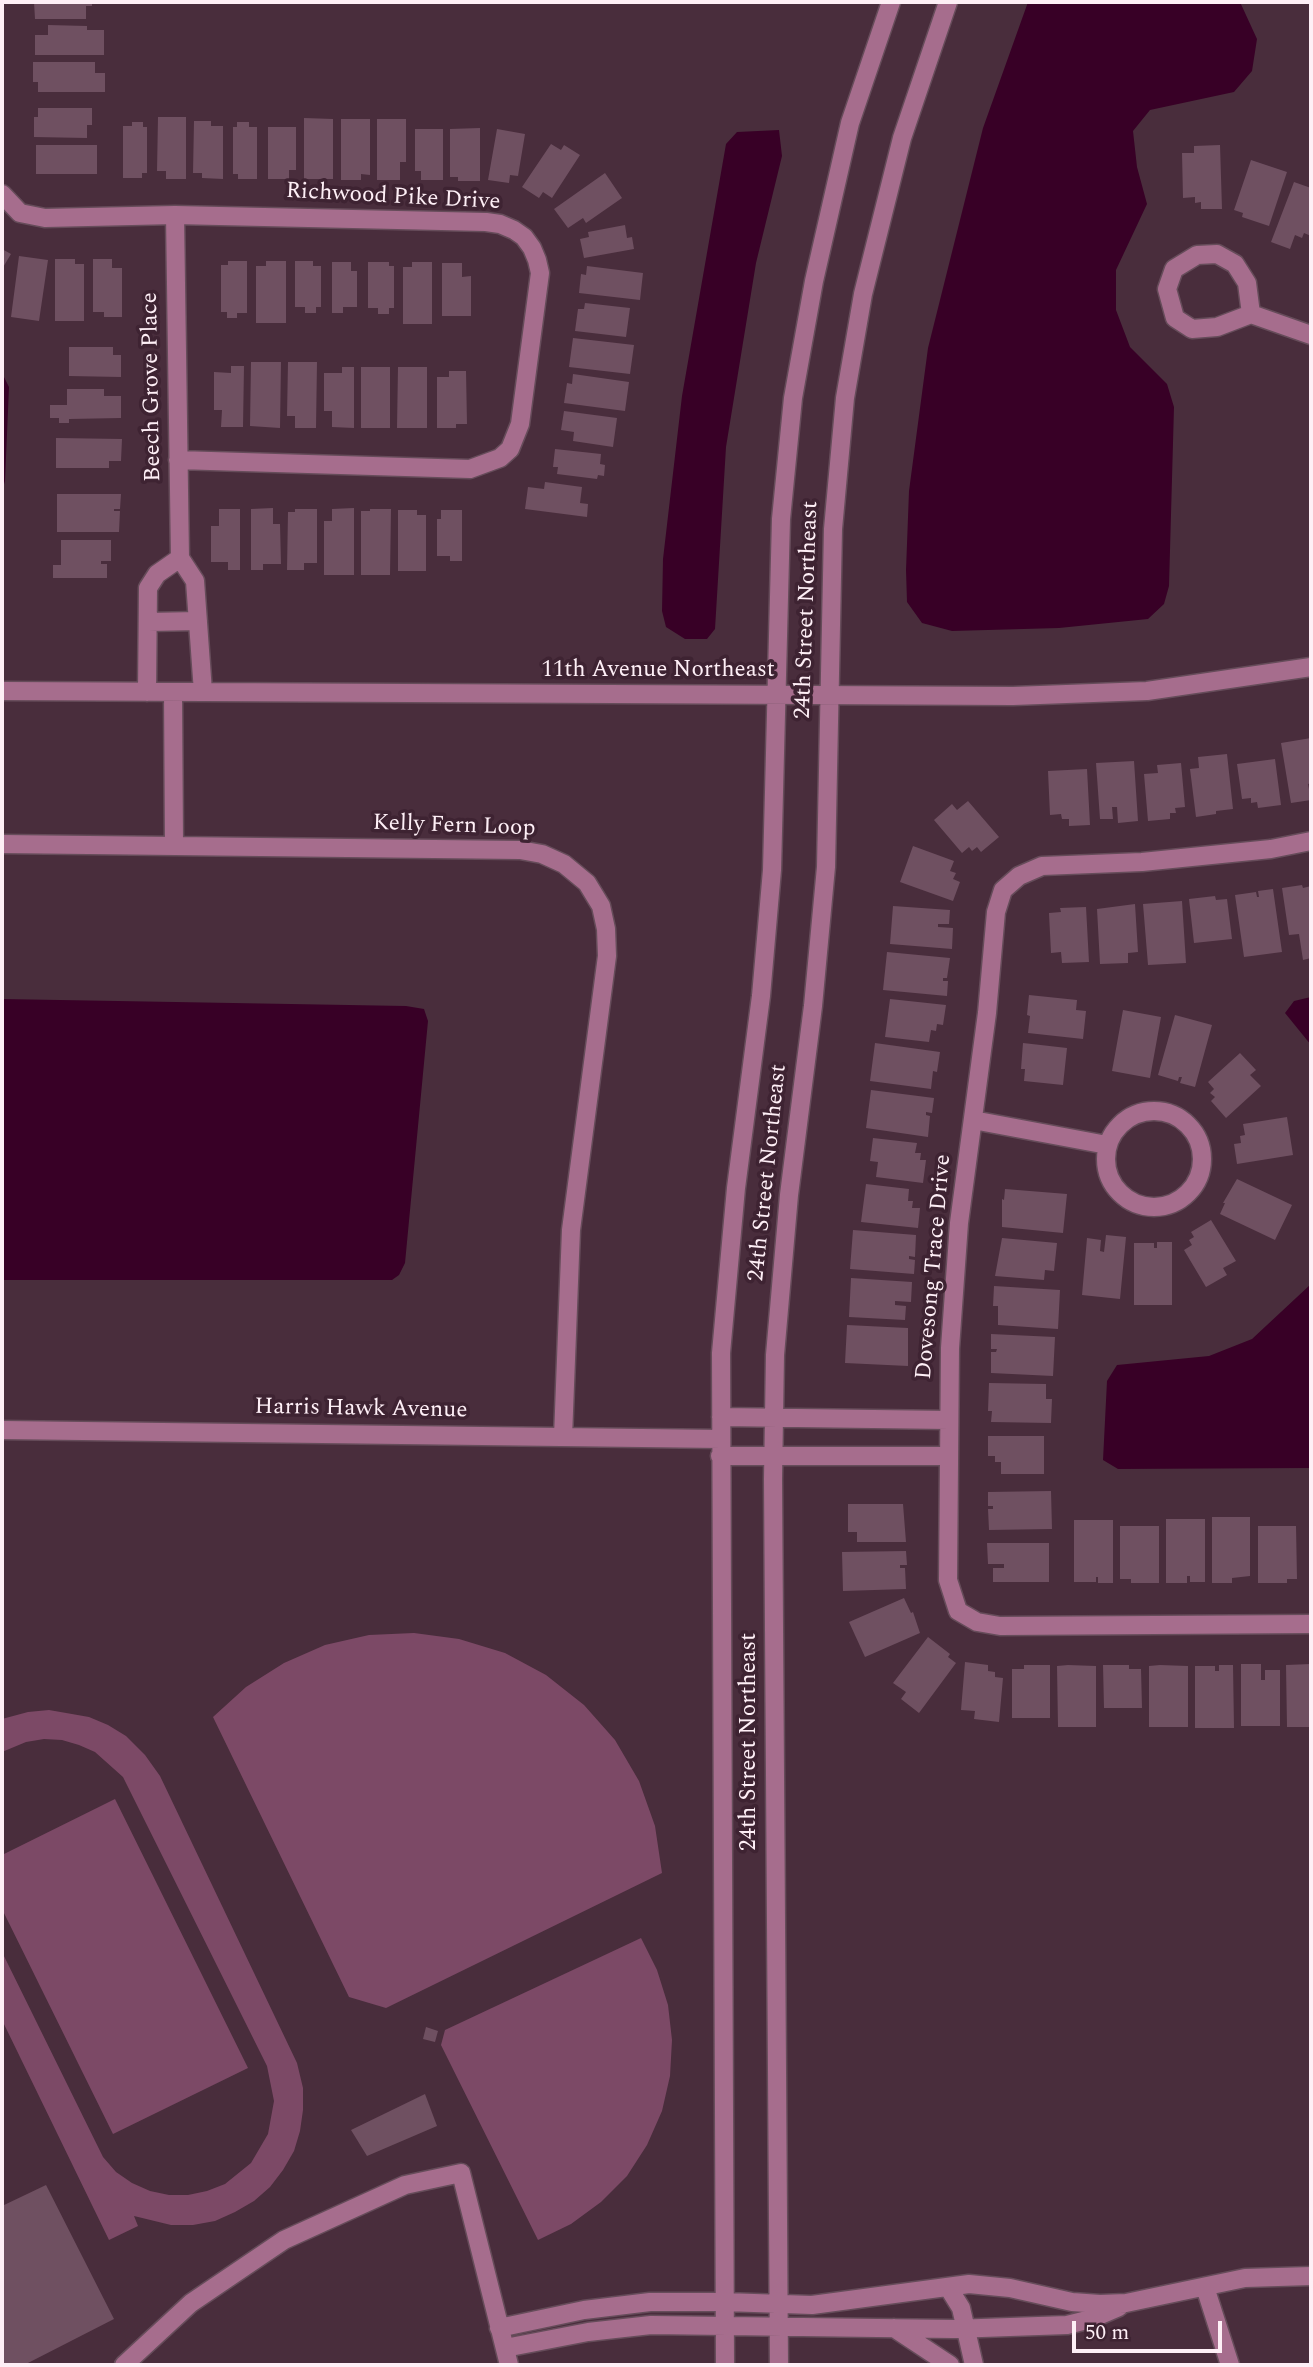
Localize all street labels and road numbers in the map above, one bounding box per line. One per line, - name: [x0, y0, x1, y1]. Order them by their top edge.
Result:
- street label: Richwood Pike Drive: [285, 179, 501, 217]
- street label: Beech Grove Place: [138, 292, 168, 482]
- street label: 24th Street Northeast: [790, 500, 826, 720]
- street label: 11th Avenue Northeast: [541, 657, 775, 685]
- street label: Kelly Fern Loop: [372, 810, 536, 844]
- street label: 24th Street Northeast: [744, 1063, 794, 1283]
- street label: Dovesong Trace Drive: [911, 1153, 959, 1381]
- street label: Harris Hawk Avenue: [254, 1394, 468, 1426]
- street label: 24th Street Northeast: [736, 1633, 764, 1851]

